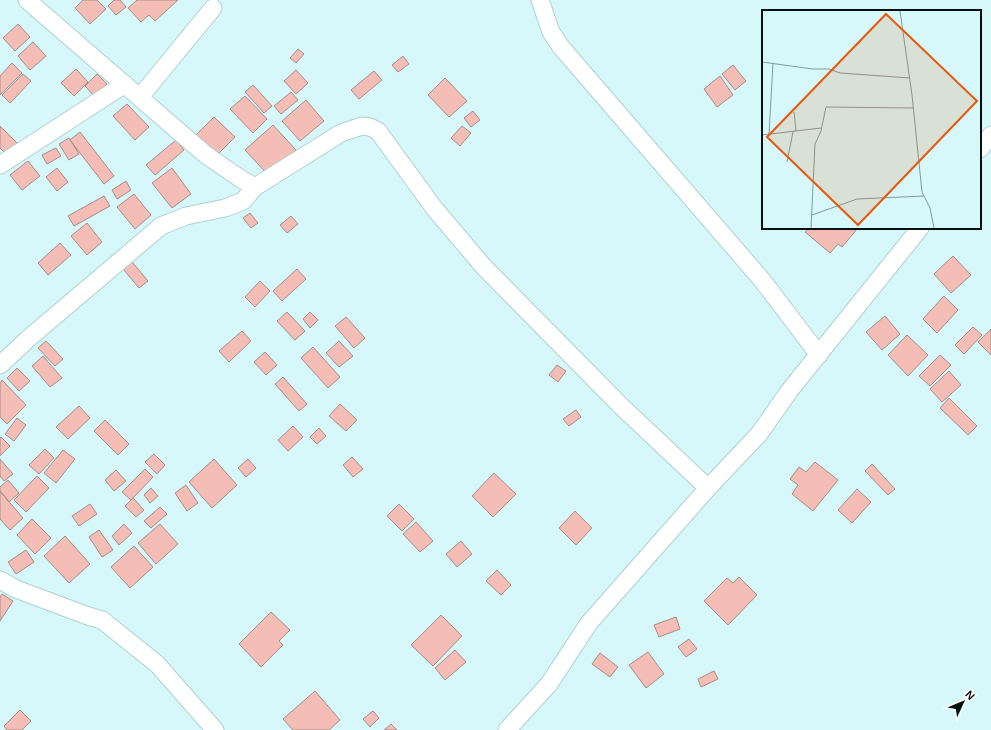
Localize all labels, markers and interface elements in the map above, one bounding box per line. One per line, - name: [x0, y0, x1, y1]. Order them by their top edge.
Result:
- inset map: [762, 10, 981, 229]
- north arrow: [943, 682, 983, 722]
- text: N: [963, 688, 977, 702]

